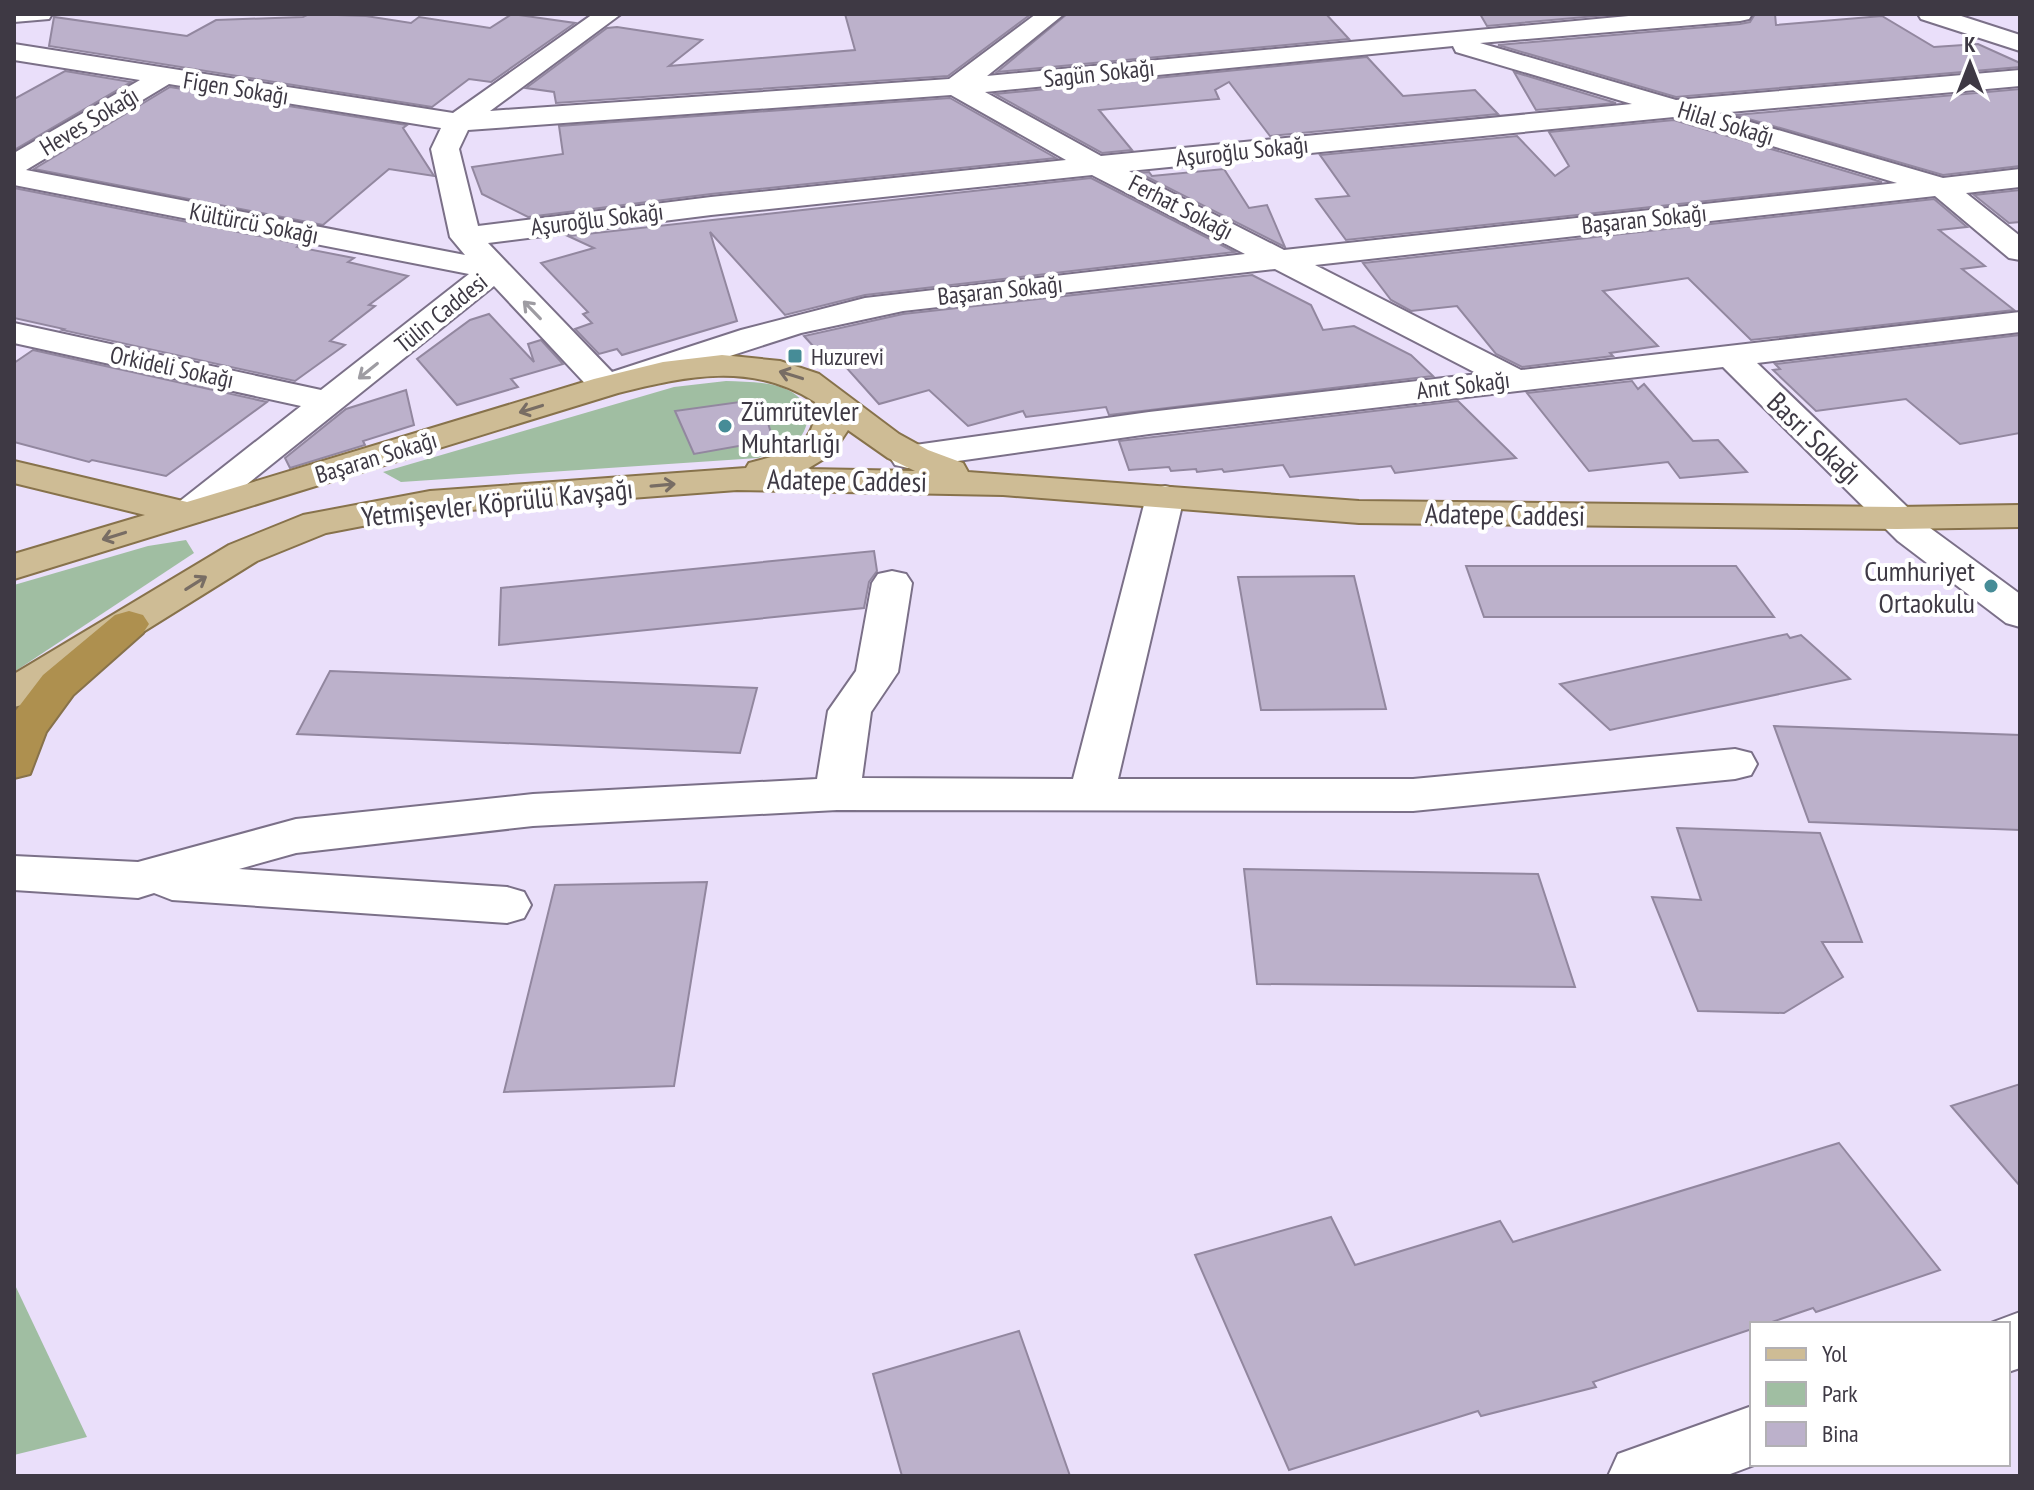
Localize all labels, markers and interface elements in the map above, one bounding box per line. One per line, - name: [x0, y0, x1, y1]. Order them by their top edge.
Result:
- north arrow: [1930, 24, 2010, 104]
- text: K: [1964, 30, 1976, 58]
- street label: Sagün Sokağı: [1042, 52, 1156, 94]
- street label: Figen Sokağı: [181, 64, 291, 112]
- street label: Heves Sokağı: [34, 79, 144, 163]
- street label: Hilal Sokağı: [1674, 94, 1778, 152]
- street label: Aşuroğlu Sokağı: [1174, 129, 1310, 173]
- street label: Ferhat Sokağı: [1123, 167, 1239, 247]
- street label: Kültürcü Sokağı: [187, 195, 321, 251]
- street label: Aşuroğlu Sokağı: [529, 195, 665, 243]
- street label: Başaran Sokağı: [1580, 197, 1708, 241]
- street label: Tülin Caddesi: [388, 266, 494, 360]
- street label: Başaran Sokağı: [936, 268, 1064, 312]
- one-way arrow: [524, 300, 542, 320]
- street label: Orkideli Sokağı: [107, 339, 237, 395]
- place label: Huzurevi: [811, 341, 884, 372]
- marker: Huzurevi: [786, 347, 804, 365]
- one-way arrow: [358, 363, 379, 380]
- street label: Anıt Sokağı: [1415, 364, 1511, 406]
- one-way arrow: [779, 367, 804, 381]
- street label: Basri Sokağı: [1760, 384, 1870, 492]
- place label: Zümrütevler Muhtarlığı: [741, 392, 859, 461]
- one-way arrow: [519, 402, 545, 417]
- marker: Zümrütevler Muhtarlığı: [716, 417, 734, 435]
- street label: Başaran Sokağı: [311, 424, 441, 490]
- street label: Adatepe Caddesi: [767, 460, 927, 500]
- street label: Yetmişevler Köprülü Kavşağı: [359, 469, 635, 535]
- one-way arrow: [649, 477, 676, 492]
- street label: Adatepe Caddesi: [1425, 494, 1585, 534]
- one-way arrow: [101, 529, 127, 544]
- place label: Cumhuriyet Ortaokulu: [1864, 552, 1975, 621]
- one-way arrow: [184, 574, 207, 590]
- marker: Cumhuriyet Ortaokulu: [1982, 577, 2000, 595]
- legend: [1750, 1322, 2010, 1466]
- text: Yol: [1822, 1338, 1848, 1369]
- text: Park: [1822, 1378, 1858, 1409]
- text: Bina: [1822, 1418, 1859, 1449]

